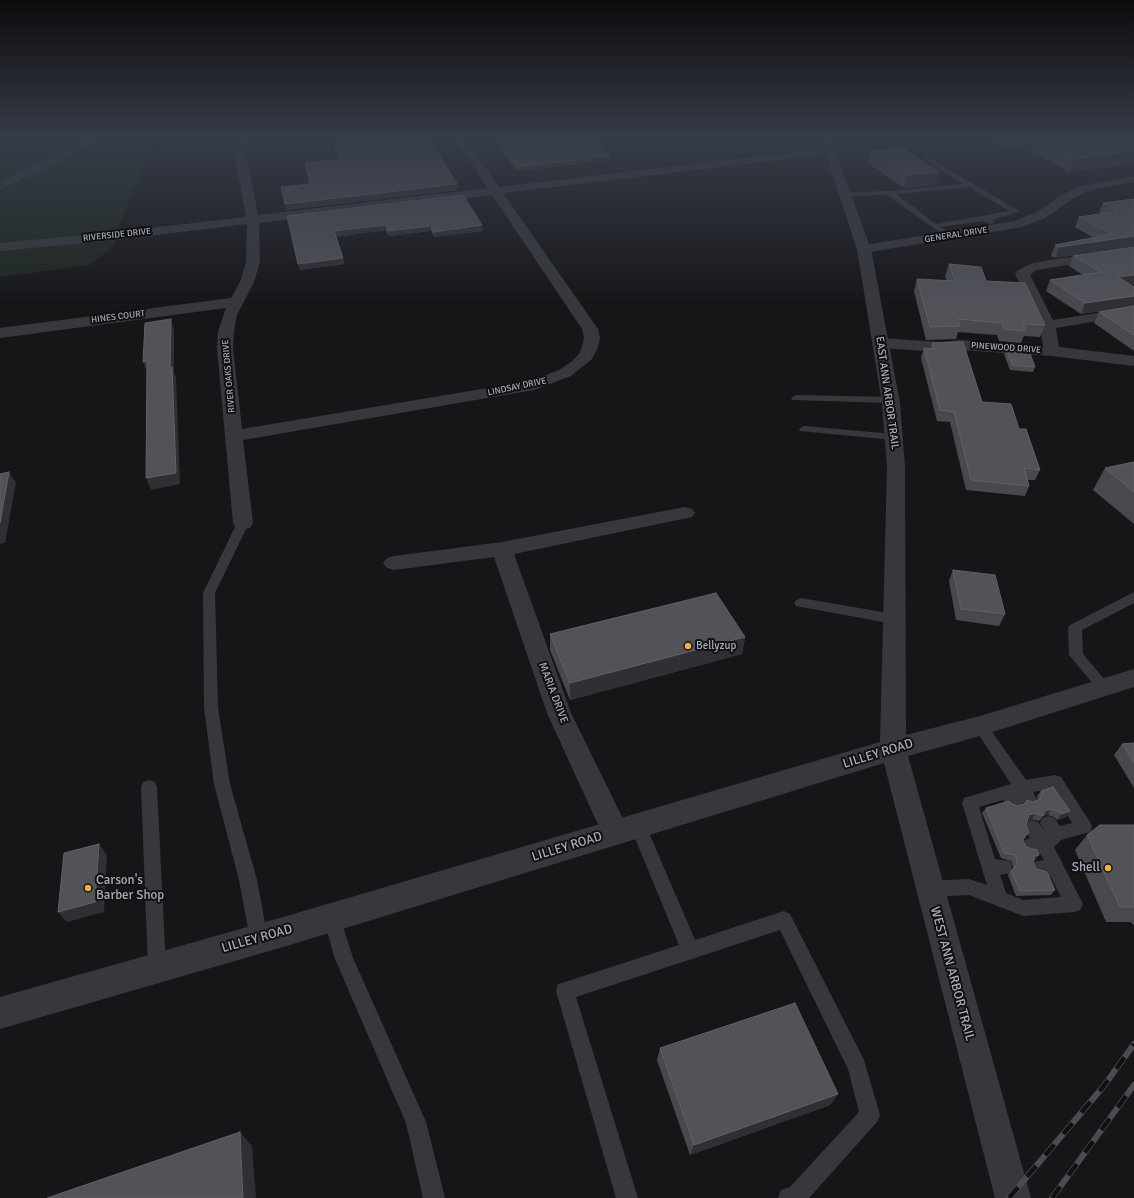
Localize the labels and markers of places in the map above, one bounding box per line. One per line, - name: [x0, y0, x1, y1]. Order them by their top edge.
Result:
- place label: Bellyzup: [696, 639, 736, 653]
- marker: Bellyzup: [683, 641, 693, 651]
- place label: Shell: [1072, 860, 1100, 876]
- marker: Shell: [1103, 863, 1113, 873]
- place label: Carson's Barber Shop: [96, 873, 164, 904]
- marker: Carson's Barber Shop: [83, 883, 93, 893]

